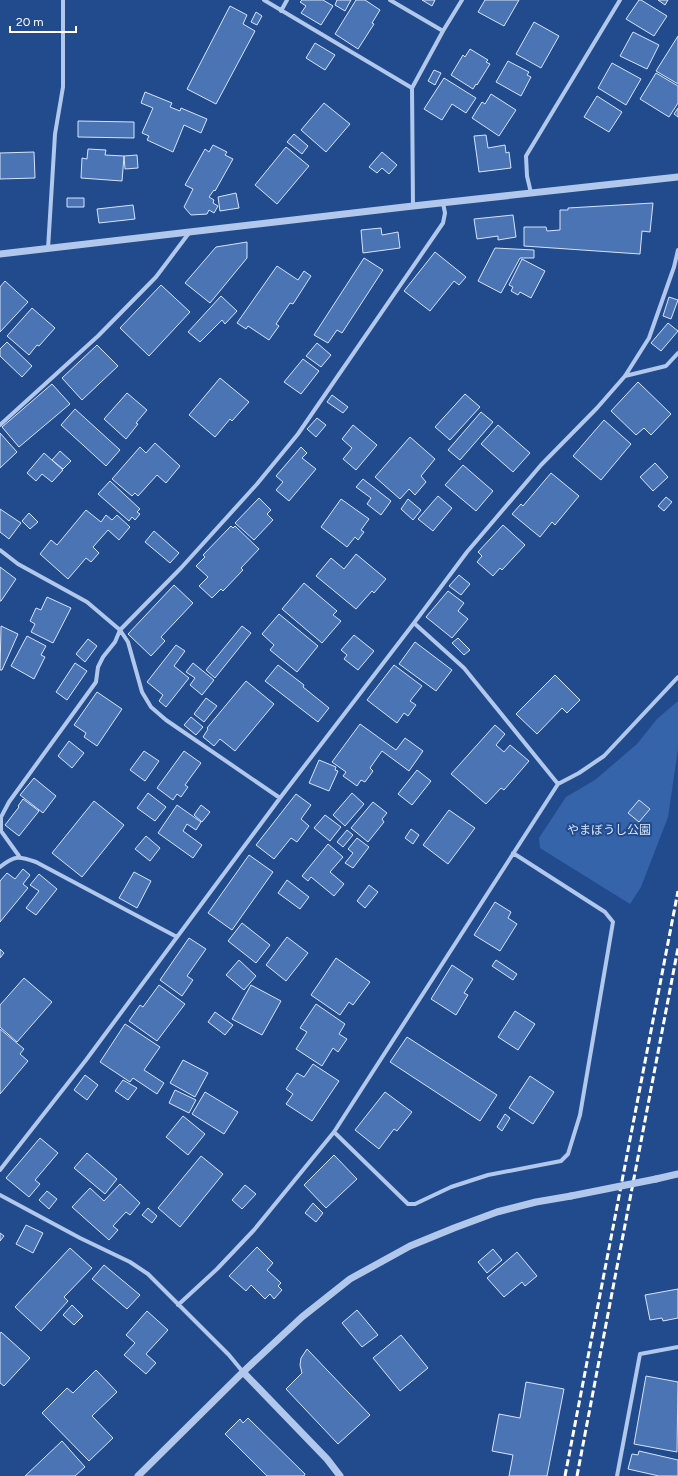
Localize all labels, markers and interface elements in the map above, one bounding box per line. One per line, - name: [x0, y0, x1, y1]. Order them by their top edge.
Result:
- scale bar: [10, 8, 76, 34]
- text: 20 m: [16, 15, 44, 29]
- park label: やまぼうし公園: [567, 823, 651, 837]

